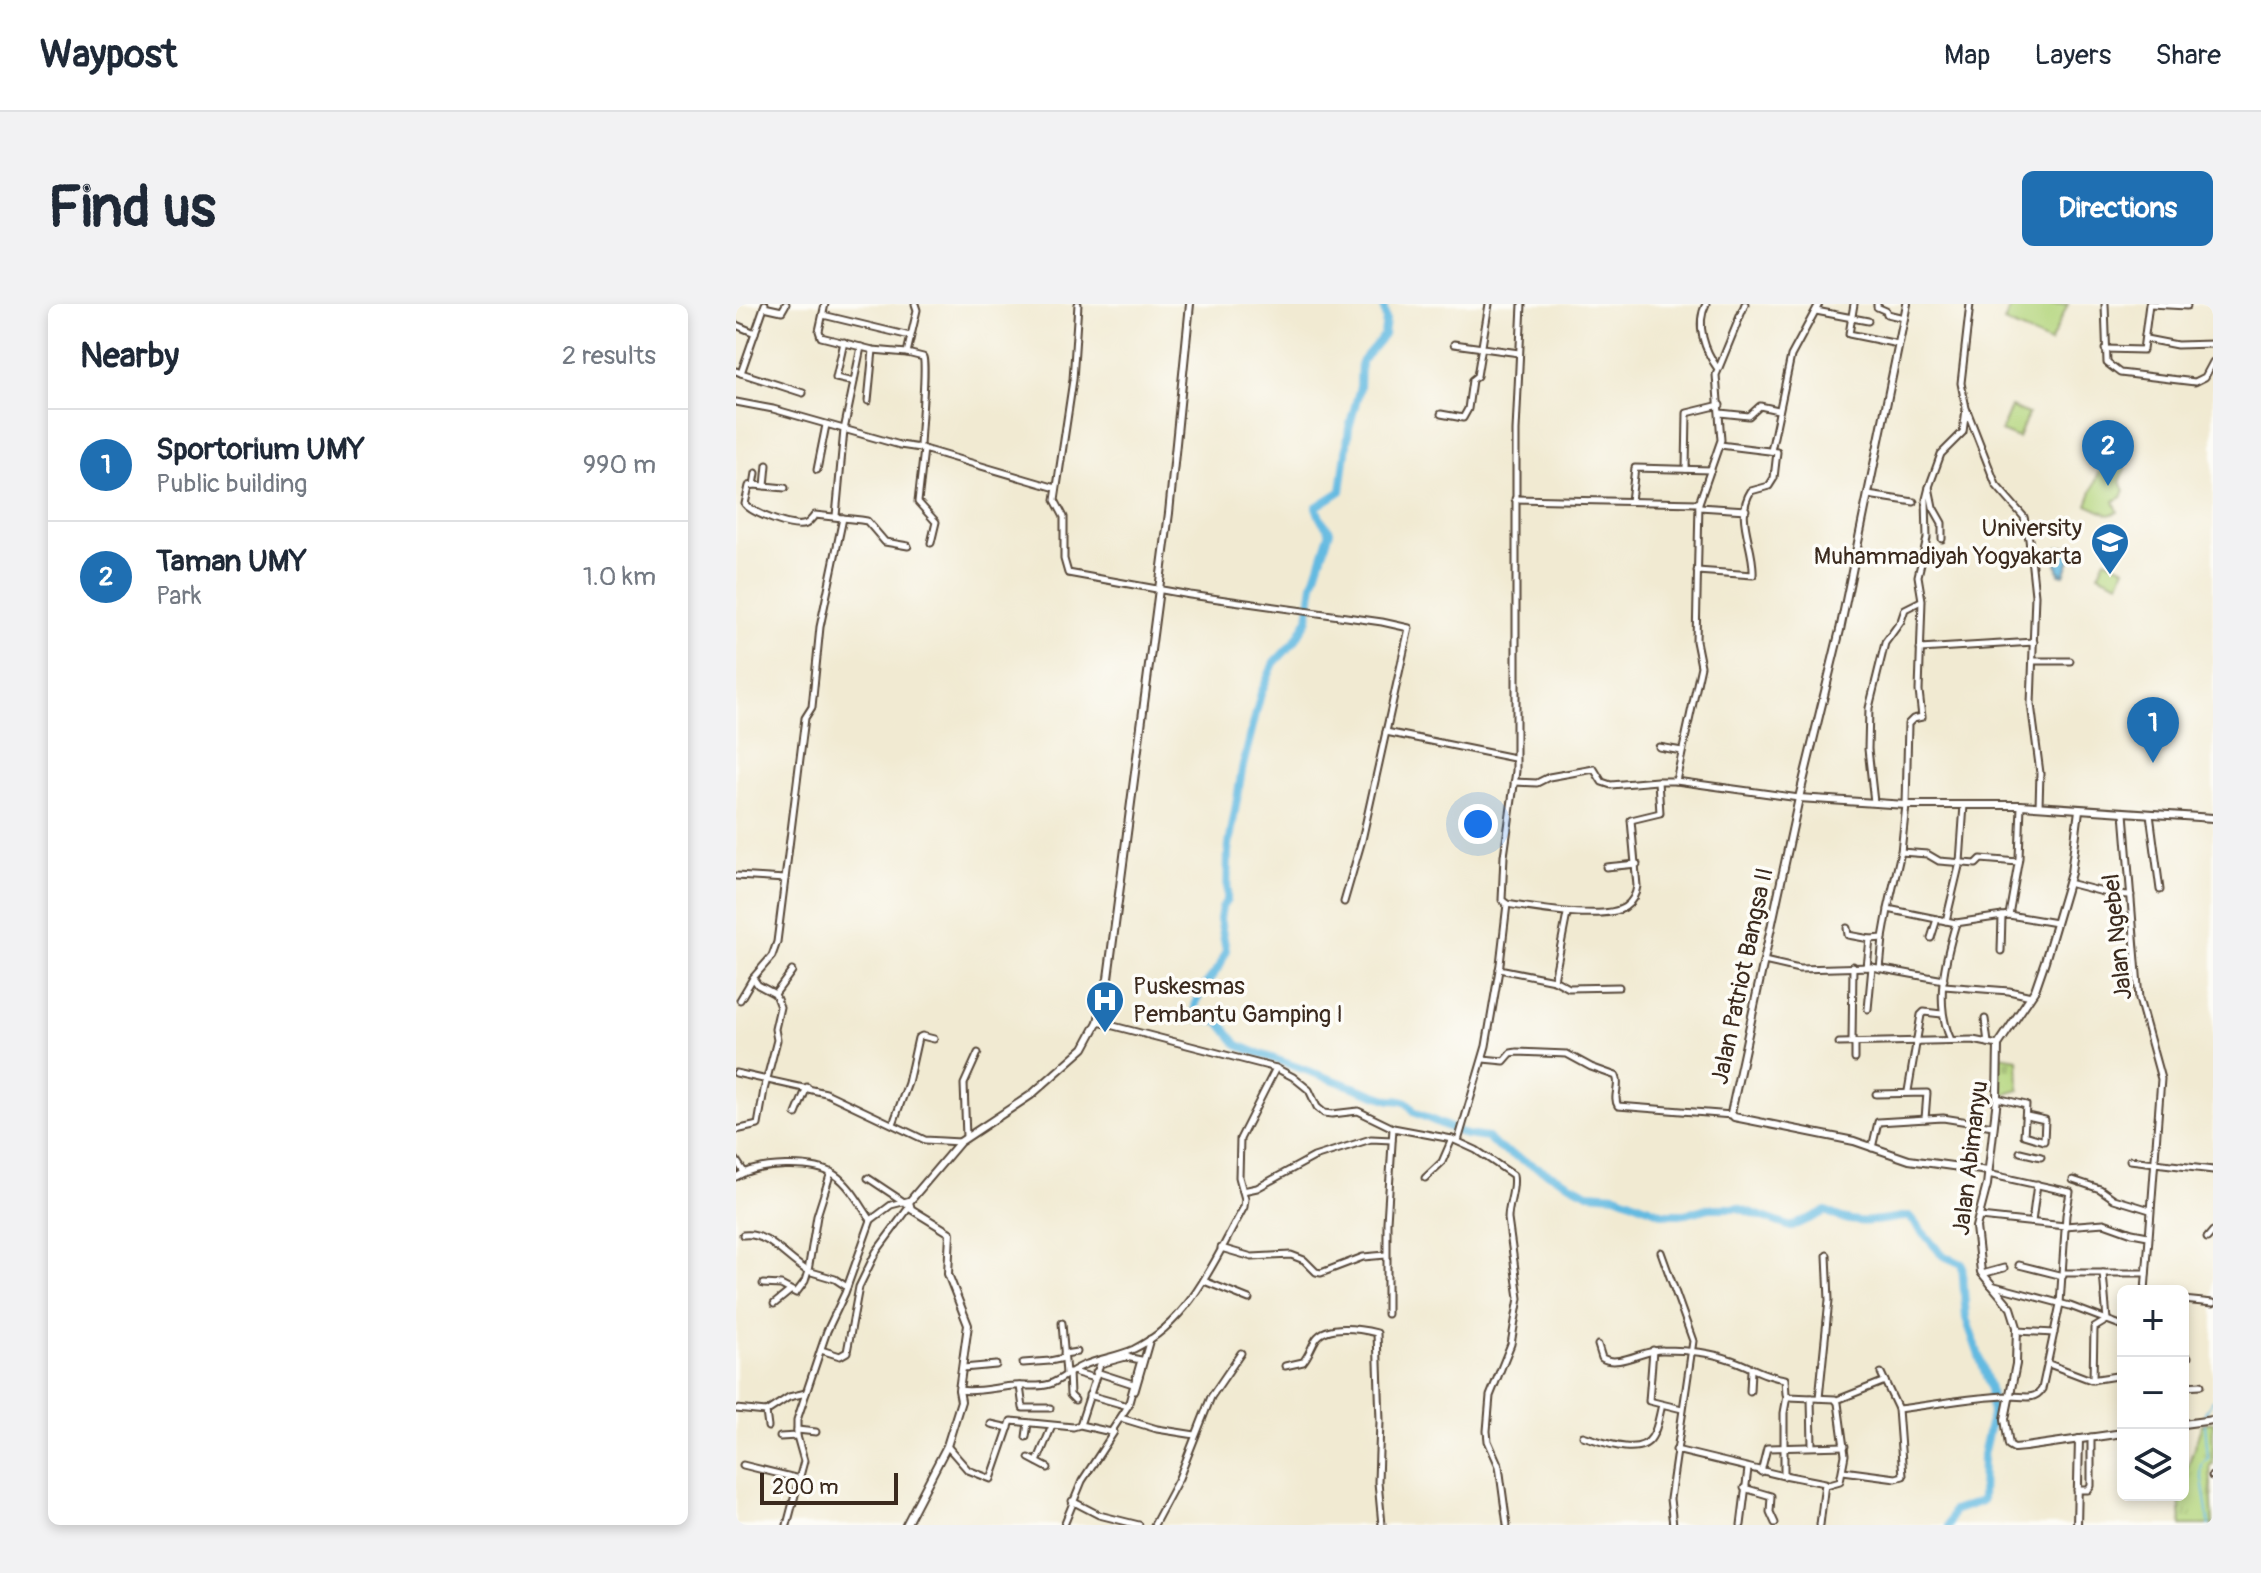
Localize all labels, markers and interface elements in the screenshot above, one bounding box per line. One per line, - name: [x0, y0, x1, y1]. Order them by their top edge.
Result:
- text: Waypost: [40, 31, 177, 79]
- text: Map: [1944, 38, 1990, 73]
- text: Layers: [2034, 38, 2111, 73]
- text: Share: [2155, 38, 2221, 73]
- button: Directions: [2022, 171, 2213, 246]
- text: Find us: [48, 174, 216, 243]
- text: Nearby: [80, 335, 179, 378]
- text: 2 results: [562, 340, 656, 372]
- pin: 2: [2082, 420, 2134, 486]
- text: Sportorium UMY: [156, 431, 365, 468]
- text: 1: [101, 449, 111, 481]
- text: 990 m: [583, 449, 656, 481]
- text: Public building: [156, 468, 307, 500]
- place label: University Muhammadiyah Yogyakarta: [1814, 514, 2082, 571]
- school or university icon: University Muhammadiyah Yogyakarta: [2089, 521, 2131, 576]
- text: Taman UMY: [156, 543, 307, 580]
- text: 2: [99, 561, 113, 593]
- text: 1.0 km: [583, 561, 656, 593]
- text: Park: [156, 580, 202, 612]
- pin: 1: [2127, 697, 2179, 763]
- your location: [1458, 804, 1498, 844]
- street label: Jalan Patriot Bangsa II: [1705, 865, 1780, 1087]
- street label: Jalan Ngebel: [2096, 872, 2139, 1002]
- place label: Puskesmas Pembantu Gamping I: [1133, 972, 1343, 1029]
- hospital icon: Puskesmas Pembantu Gamping I: [1084, 979, 1126, 1034]
- street label: Jalan Abimanyu: [1947, 1079, 1994, 1237]
- map controls: [2117, 1285, 2189, 1501]
- button: +: [2117, 1285, 2189, 1357]
- button: −: [2117, 1357, 2189, 1429]
- button: layers: [2117, 1429, 2189, 1501]
- scale bar: [760, 1469, 898, 1505]
- text: 200 m: [772, 1473, 839, 1501]

